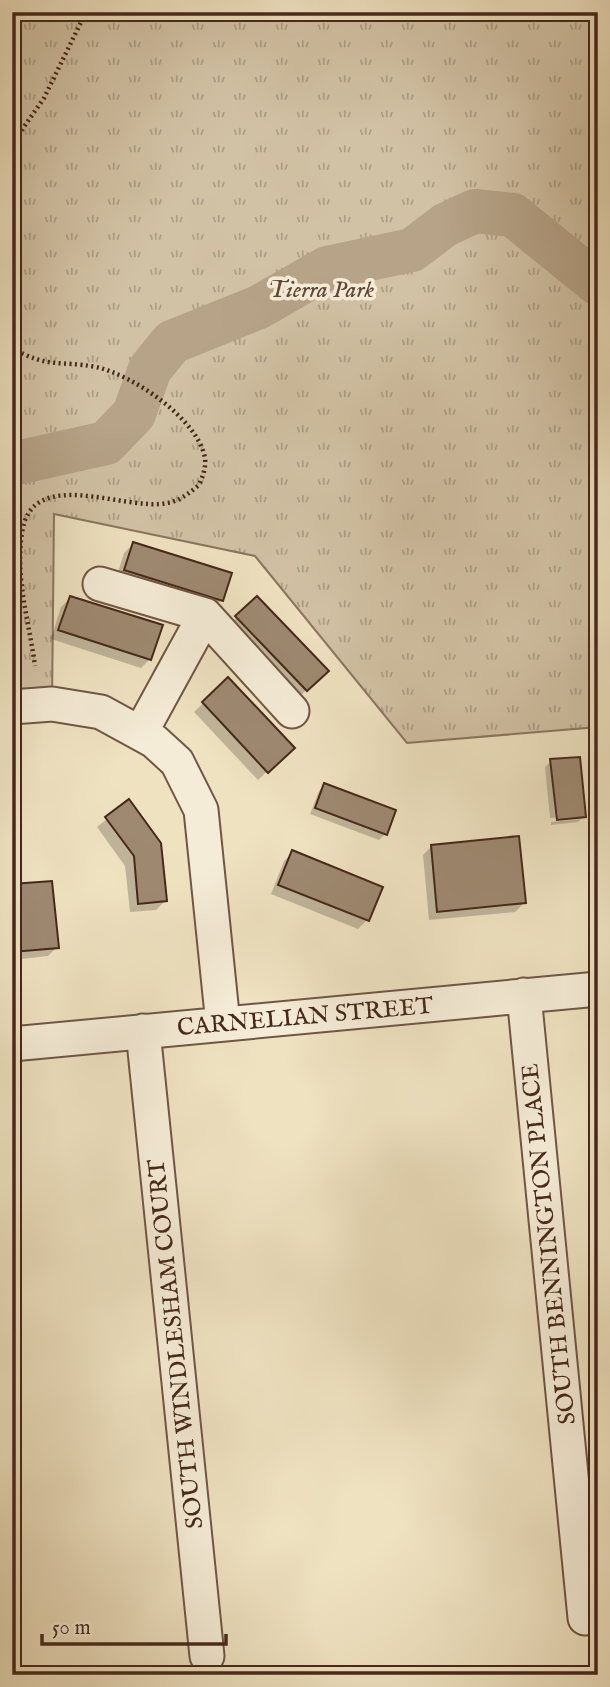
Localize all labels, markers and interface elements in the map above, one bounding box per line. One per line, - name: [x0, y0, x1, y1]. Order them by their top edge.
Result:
- park label: Tierra Park: [268, 275, 374, 306]
- street label: CARNELIAN STREET: [176, 991, 435, 1044]
- street label: SOUTH BENNINGTON PLACE: [515, 1062, 584, 1426]
- street label: SOUTH WINDLESHAM COURT: [142, 1157, 211, 1530]
- scale bar: [42, 1603, 226, 1647]
- text: 50 m: [52, 1615, 91, 1642]

